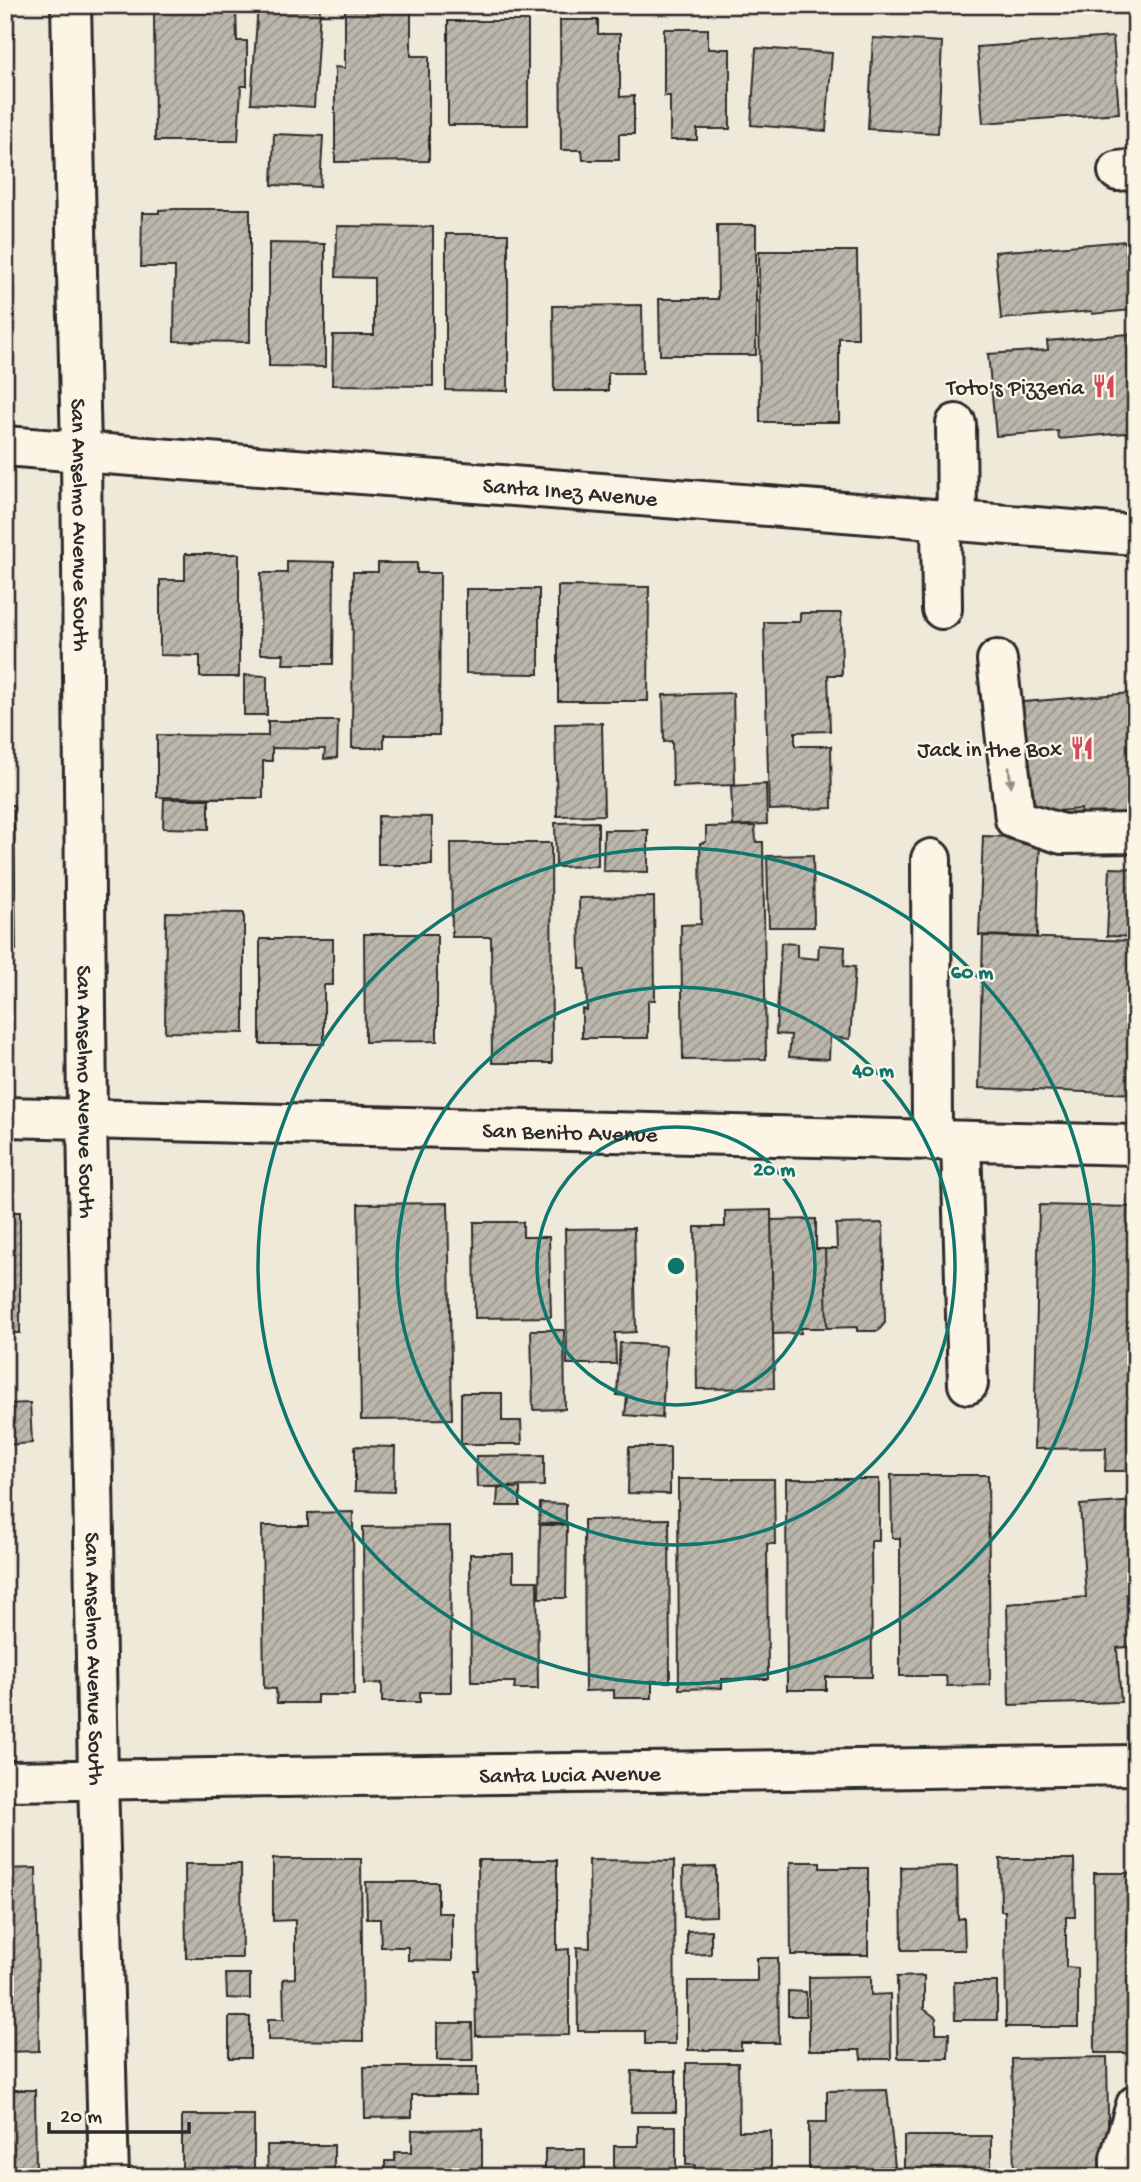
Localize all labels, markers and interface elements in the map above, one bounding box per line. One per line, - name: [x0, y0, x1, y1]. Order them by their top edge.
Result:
- restaurant icon: Toto's Pizzeria: [1090, 372, 1118, 400]
- place label: Toto's Pizzeria: [944, 376, 1085, 403]
- street label: San Anselmo Avenue South: [63, 398, 93, 652]
- street label: Santa Inez Avenue: [482, 474, 659, 514]
- restaurant icon: Jack in the Box: [1068, 734, 1096, 762]
- place label: Jack in the Box: [917, 738, 1062, 765]
- one-way arrow: [1005, 766, 1016, 788]
- text: 60 m: [951, 962, 993, 987]
- street label: San Anselmo Avenue South: [69, 965, 99, 1219]
- text: 40 m: [851, 1060, 894, 1085]
- street label: San Benito Avenue: [482, 1119, 659, 1150]
- text: 20 m: [753, 1159, 795, 1184]
- centre of rings: [664, 1254, 688, 1278]
- street label: San Anselmo Avenue South: [77, 1532, 108, 1786]
- street label: Santa Lucia Avenue: [479, 1762, 662, 1791]
- scale bar: [49, 2091, 189, 2135]
- text: 20 m: [60, 2106, 102, 2131]

